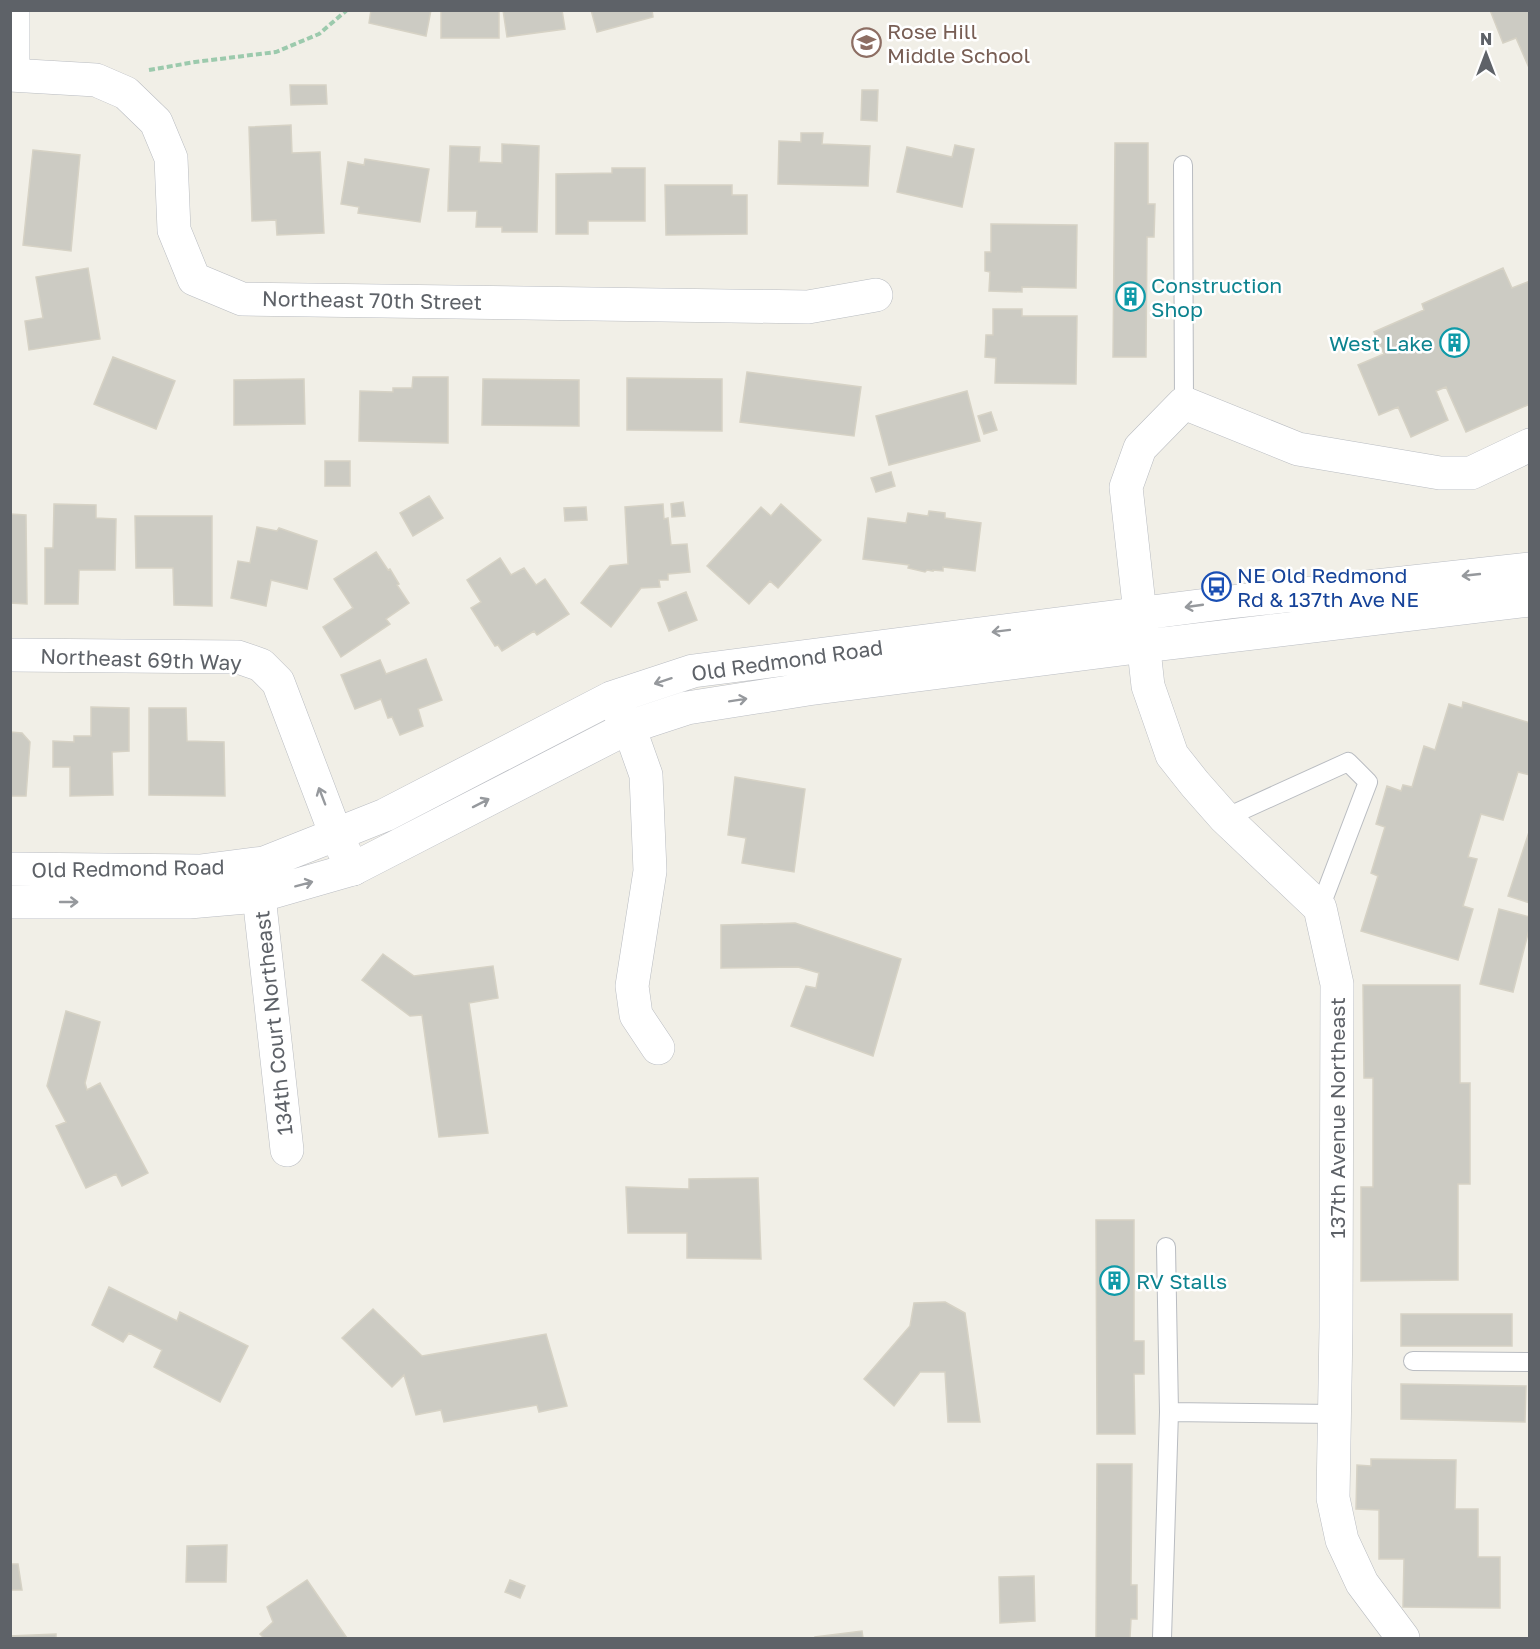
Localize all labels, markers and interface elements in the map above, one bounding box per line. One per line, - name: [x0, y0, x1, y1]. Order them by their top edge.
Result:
- place label: Rose Hill Middle School: [887, 18, 1030, 68]
- north arrow: [1456, 24, 1516, 84]
- school or university icon: Rose Hill Middle School: [850, 27, 882, 59]
- text: N: [1480, 29, 1492, 49]
- place label: Construction Shop: [1151, 272, 1282, 322]
- building icon: Construction Shop: [1114, 281, 1146, 313]
- street label: Northeast 70th Street: [262, 285, 482, 315]
- building icon: West Lake: [1438, 327, 1470, 359]
- place label: West Lake: [1329, 330, 1433, 356]
- place label: NE Old Redmond Rd & 137th Ave NE: [1237, 562, 1419, 612]
- one-way arrow: [1462, 570, 1482, 581]
- bus stop icon: NE Old Redmond Rd & 137th Ave NE: [1200, 571, 1232, 603]
- one-way arrow: [1185, 601, 1205, 612]
- one-way arrow: [991, 626, 1011, 637]
- street label: Old Redmond Road: [690, 634, 884, 686]
- street label: Northeast 69th Way: [40, 642, 243, 676]
- one-way arrow: [654, 676, 673, 687]
- one-way arrow: [727, 695, 747, 706]
- one-way arrow: [315, 787, 326, 806]
- one-way arrow: [472, 797, 489, 809]
- street label: Old Redmond Road: [31, 853, 225, 883]
- one-way arrow: [294, 878, 313, 889]
- one-way arrow: [58, 896, 78, 908]
- street label: 134th Court Northeast: [248, 909, 298, 1137]
- street label: 137th Avenue Northeast: [1324, 997, 1350, 1239]
- building icon: RV Stalls: [1099, 1265, 1131, 1297]
- place label: RV Stalls: [1136, 1268, 1227, 1294]

